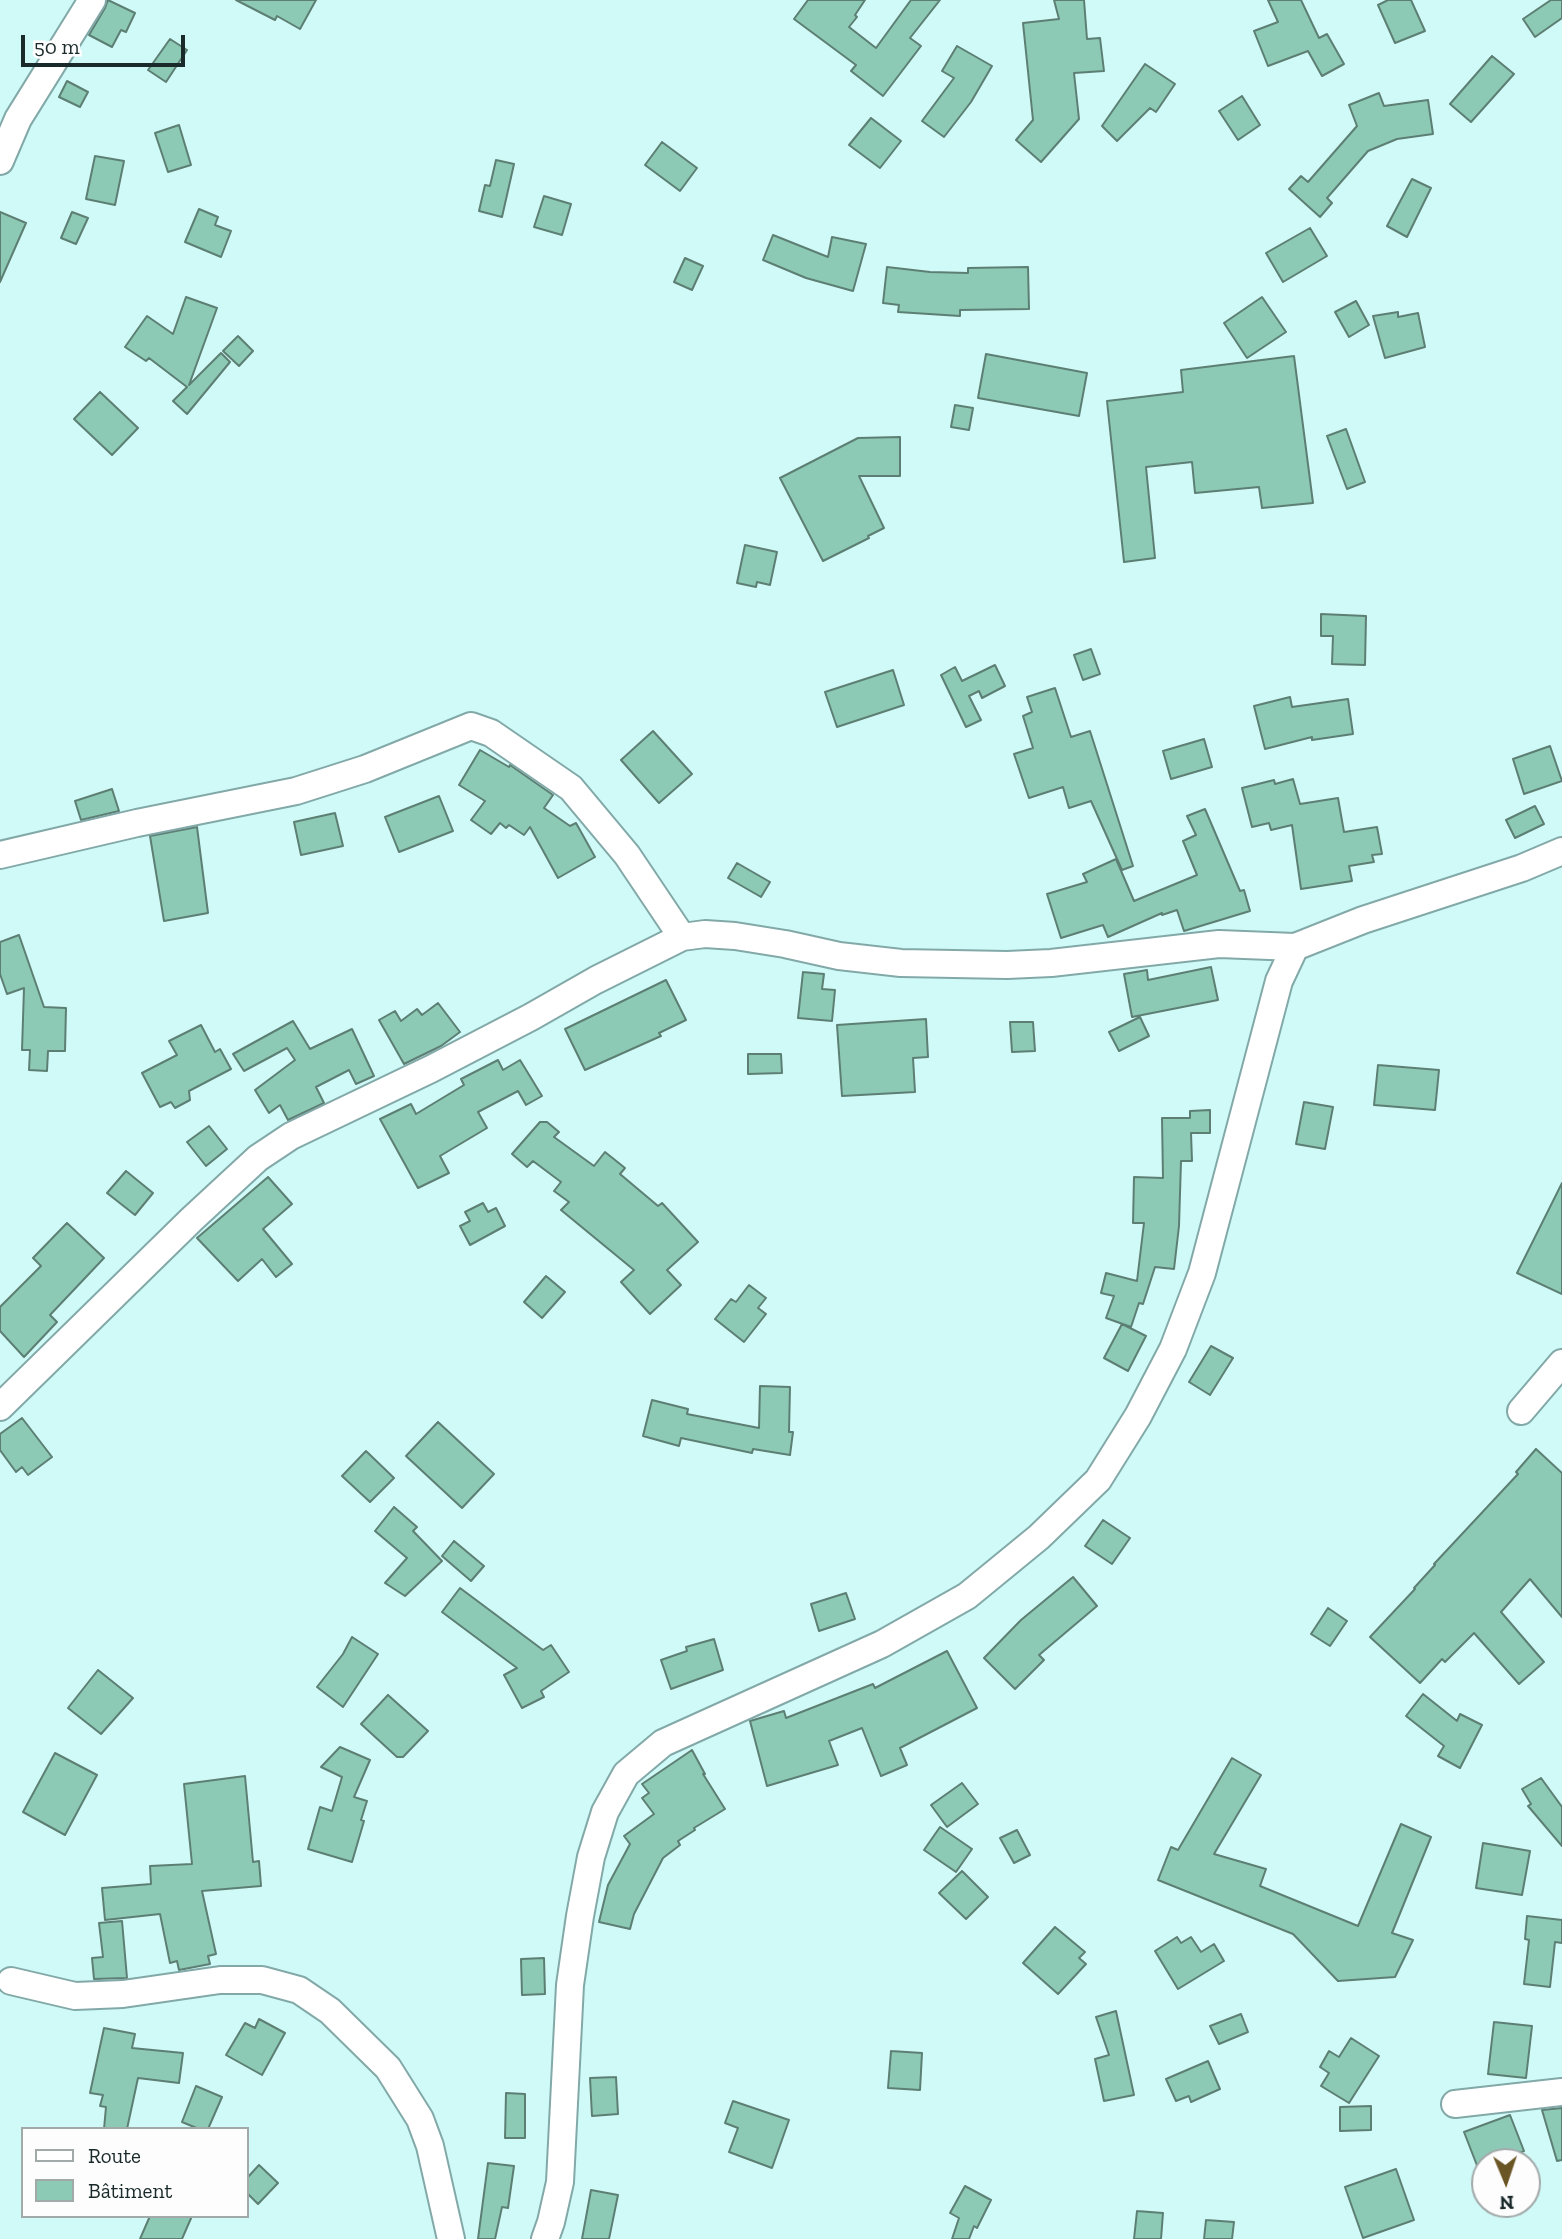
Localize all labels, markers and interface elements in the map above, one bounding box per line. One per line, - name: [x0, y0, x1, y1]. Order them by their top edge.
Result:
- scale bar: [24, 21, 189, 65]
- text: 50 m: [34, 34, 80, 59]
- legend: [21, 2127, 248, 2218]
- text: Route: [88, 2143, 141, 2168]
- north arrow: [1471, 2148, 1541, 2218]
- text: Bâtiment: [88, 2178, 172, 2203]
- text: N: [1499, 2191, 1514, 2214]

